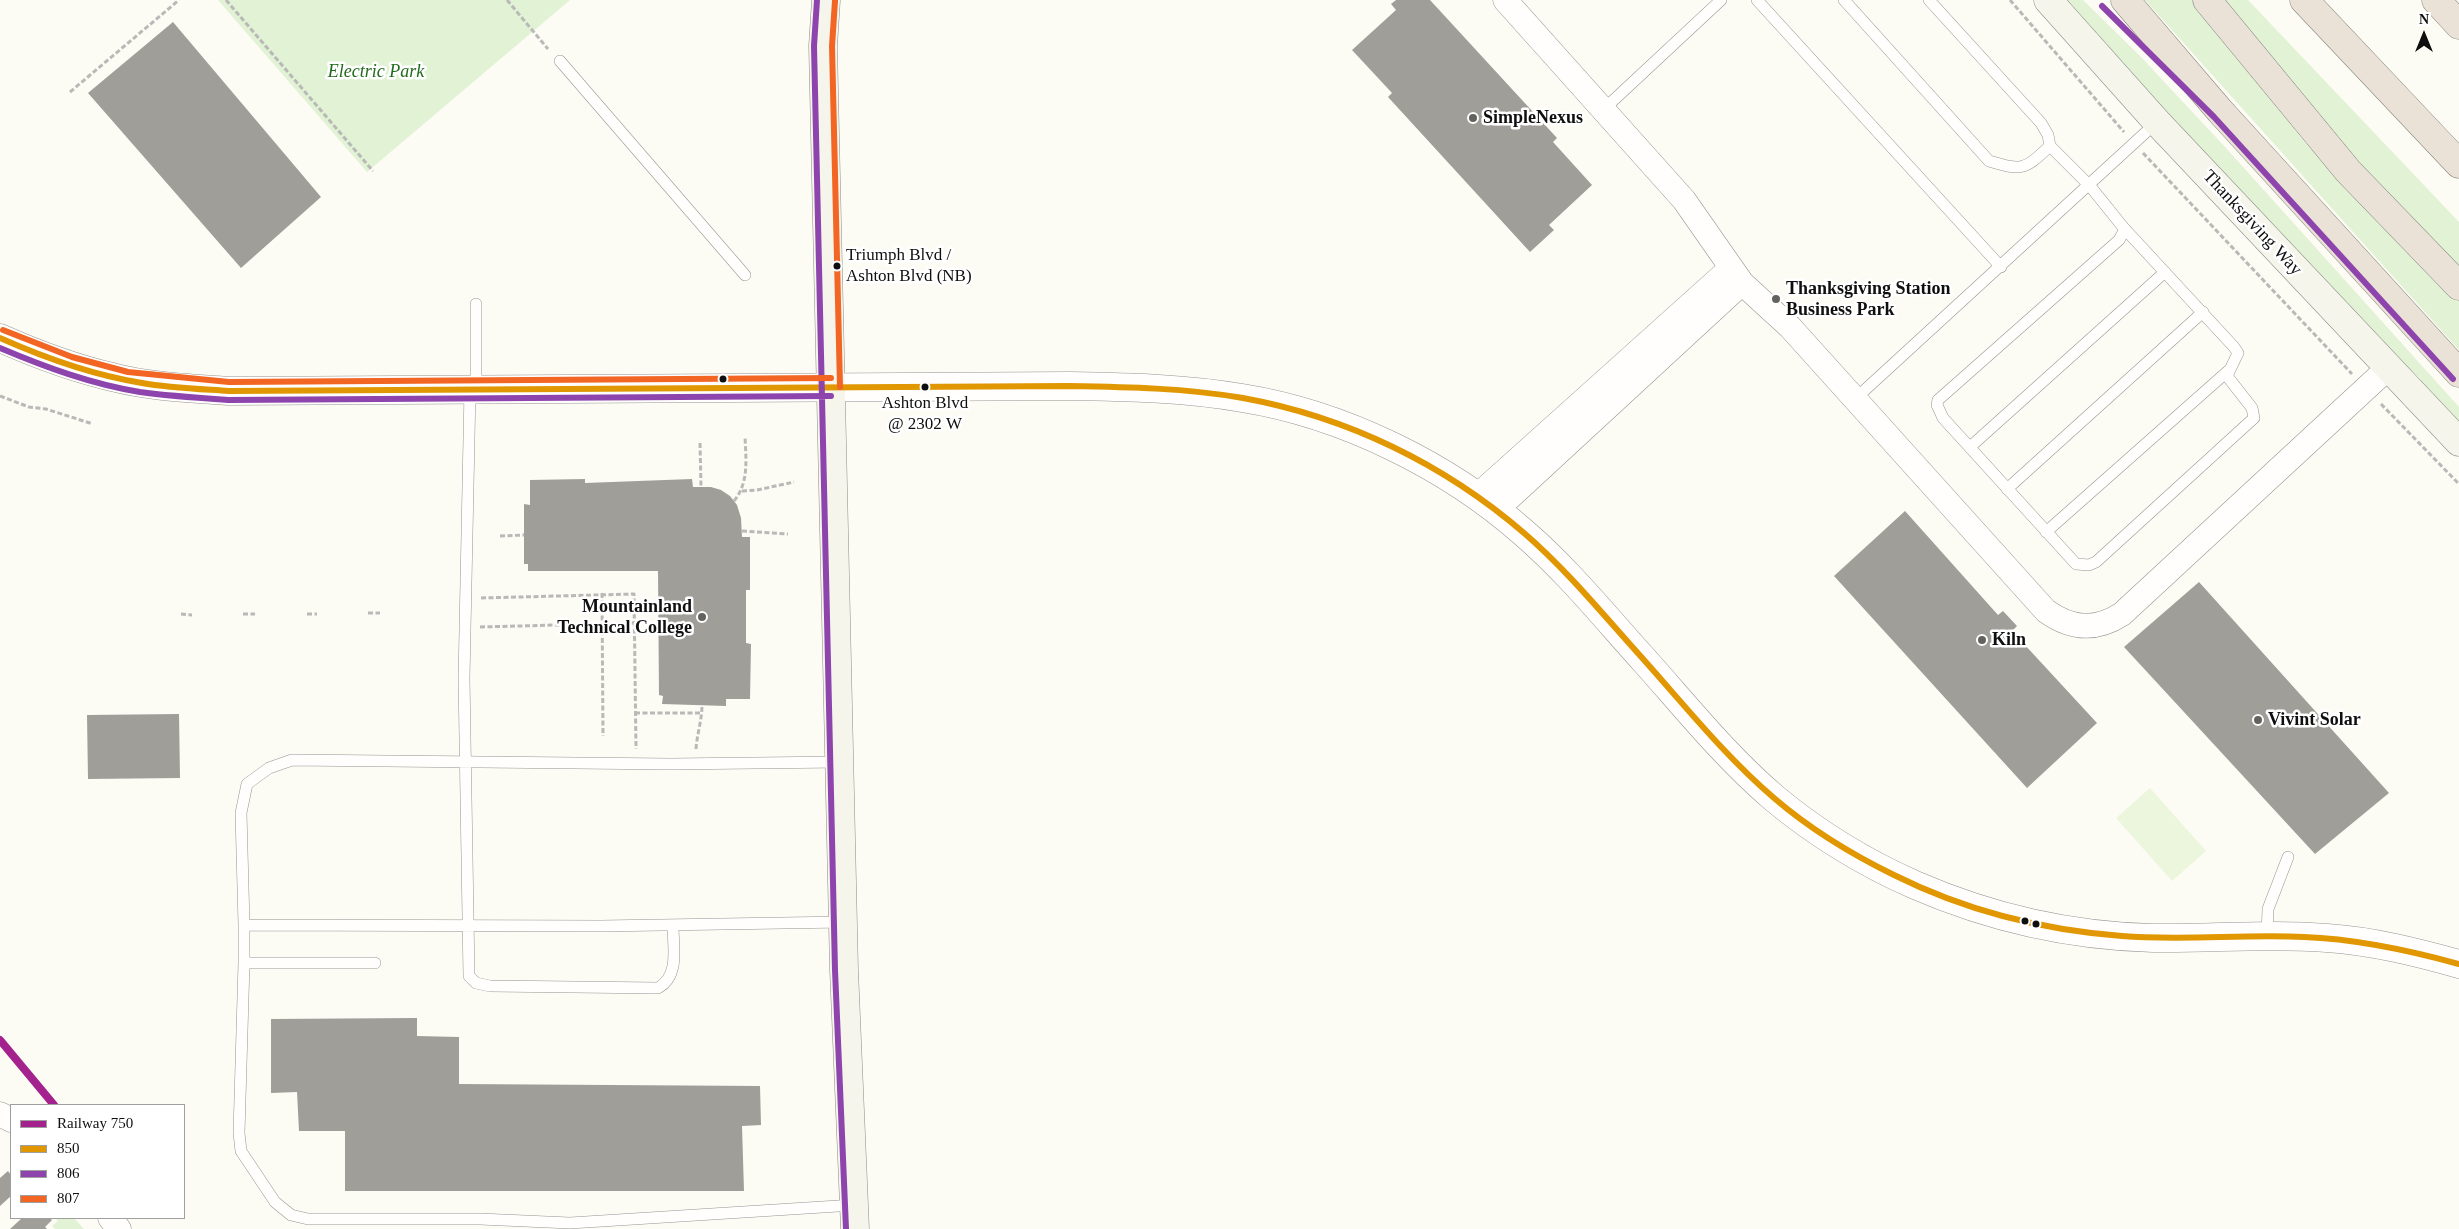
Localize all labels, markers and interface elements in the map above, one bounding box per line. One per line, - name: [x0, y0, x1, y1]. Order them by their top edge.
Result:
- north arrow: [2399, 10, 2449, 60]
- text: N: [2419, 12, 2429, 27]
- park label: Electric Park: [328, 61, 424, 83]
- place label: SimpleNexus: [1483, 107, 1583, 129]
- marker: SimpleNexus: [1467, 112, 1479, 124]
- street label: Thanksgiving Way: [2198, 166, 2306, 280]
- place label: Triumph Blvd / Ashton Blvd (NB): [846, 246, 972, 286]
- marker: Triumph Blvd / Ashton Blvd (NB): [832, 261, 842, 271]
- place label: Thanksgiving Station Business Park: [1786, 278, 1951, 320]
- marker: Thanksgiving Station Business Park: [1770, 293, 1782, 305]
- unlabelled marker: [718, 374, 728, 384]
- marker: Ashton Blvd @ 2302 W: [920, 382, 930, 392]
- place label: Ashton Blvd @ 2302 W: [882, 394, 968, 434]
- place label: Mountainland Technical College: [557, 596, 692, 638]
- marker: Mountainland Technical College: [696, 611, 708, 623]
- place label: Kiln: [1992, 629, 2026, 651]
- marker: Kiln: [1976, 634, 1988, 646]
- place label: Vivint Solar: [2268, 709, 2361, 731]
- marker: Vivint Solar: [2252, 714, 2264, 726]
- unlabelled marker: [2020, 916, 2030, 926]
- unlabelled marker: [2031, 919, 2041, 929]
- legend: [10, 1104, 185, 1219]
- text: Railway 750: [57, 1115, 133, 1131]
- text: 850: [57, 1140, 80, 1156]
- text: 806: [57, 1165, 80, 1181]
- text: 807: [57, 1190, 80, 1206]

